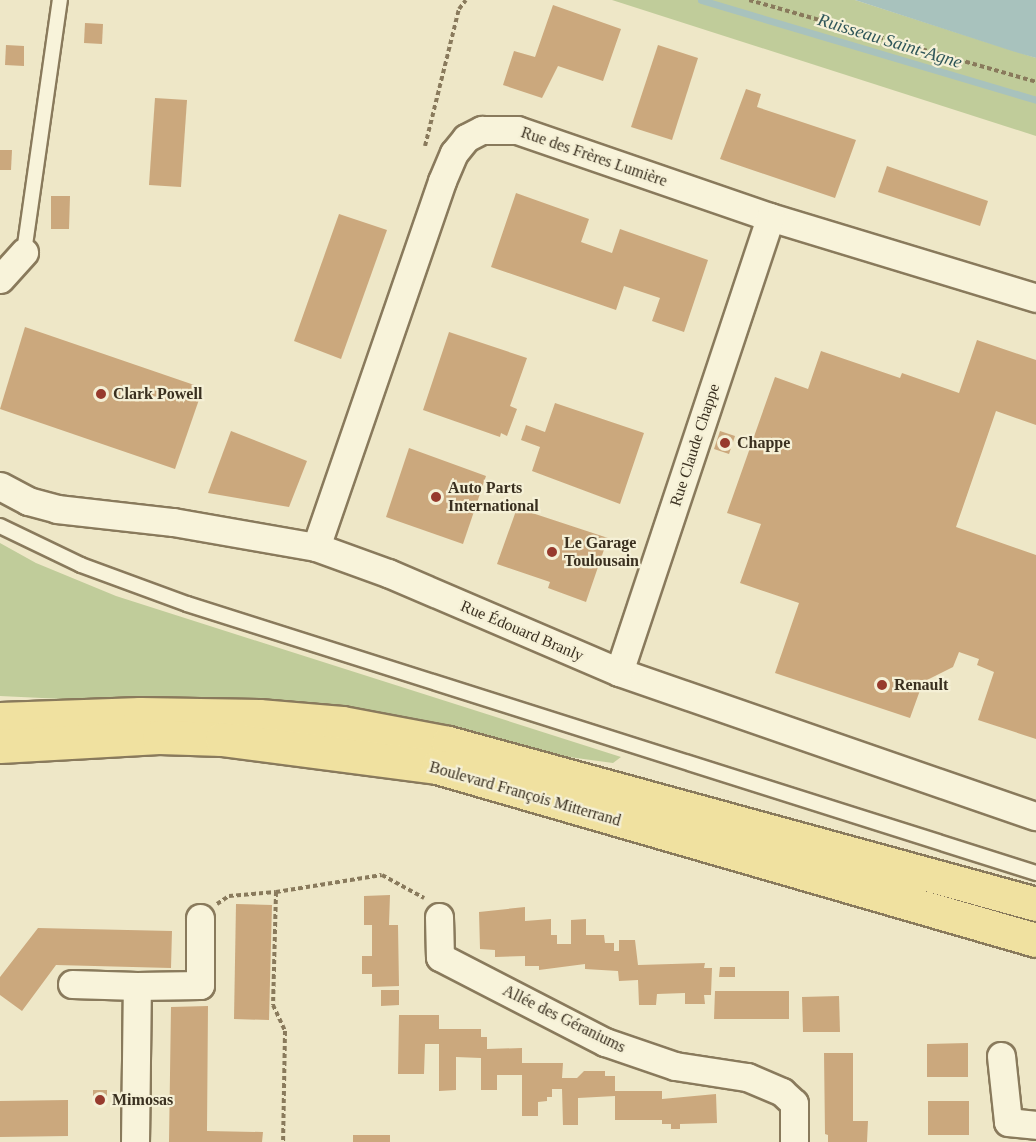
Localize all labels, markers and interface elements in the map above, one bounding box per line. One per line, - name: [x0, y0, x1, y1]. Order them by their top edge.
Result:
- water label: Ruisseau Saint-Agne: [815, 9, 965, 73]
- street label: Rue des Frères Lumière: [518, 123, 670, 191]
- street label: Rue Claude Chappe: [666, 381, 724, 509]
- place label: Clark Powell: [113, 384, 202, 404]
- marker: Clark Powell: [94, 387, 108, 401]
- place label: Chappe: [737, 433, 790, 453]
- marker: Chappe: [718, 436, 732, 450]
- place label: Auto Parts International: [448, 478, 539, 516]
- marker: Auto Parts International: [429, 490, 443, 504]
- place label: Le Garage Toulousain: [564, 533, 639, 571]
- marker: Le Garage Toulousain: [545, 545, 559, 559]
- street label: Rue Édouard Branly: [458, 596, 586, 666]
- place label: Renault: [894, 675, 948, 695]
- marker: Renault: [875, 678, 889, 692]
- street label: Boulevard François Mitterrand: [427, 757, 623, 831]
- street label: Allée des Géraniums: [499, 981, 629, 1057]
- place label: Mimosas: [112, 1090, 173, 1110]
- marker: Mimosas: [93, 1093, 107, 1107]

